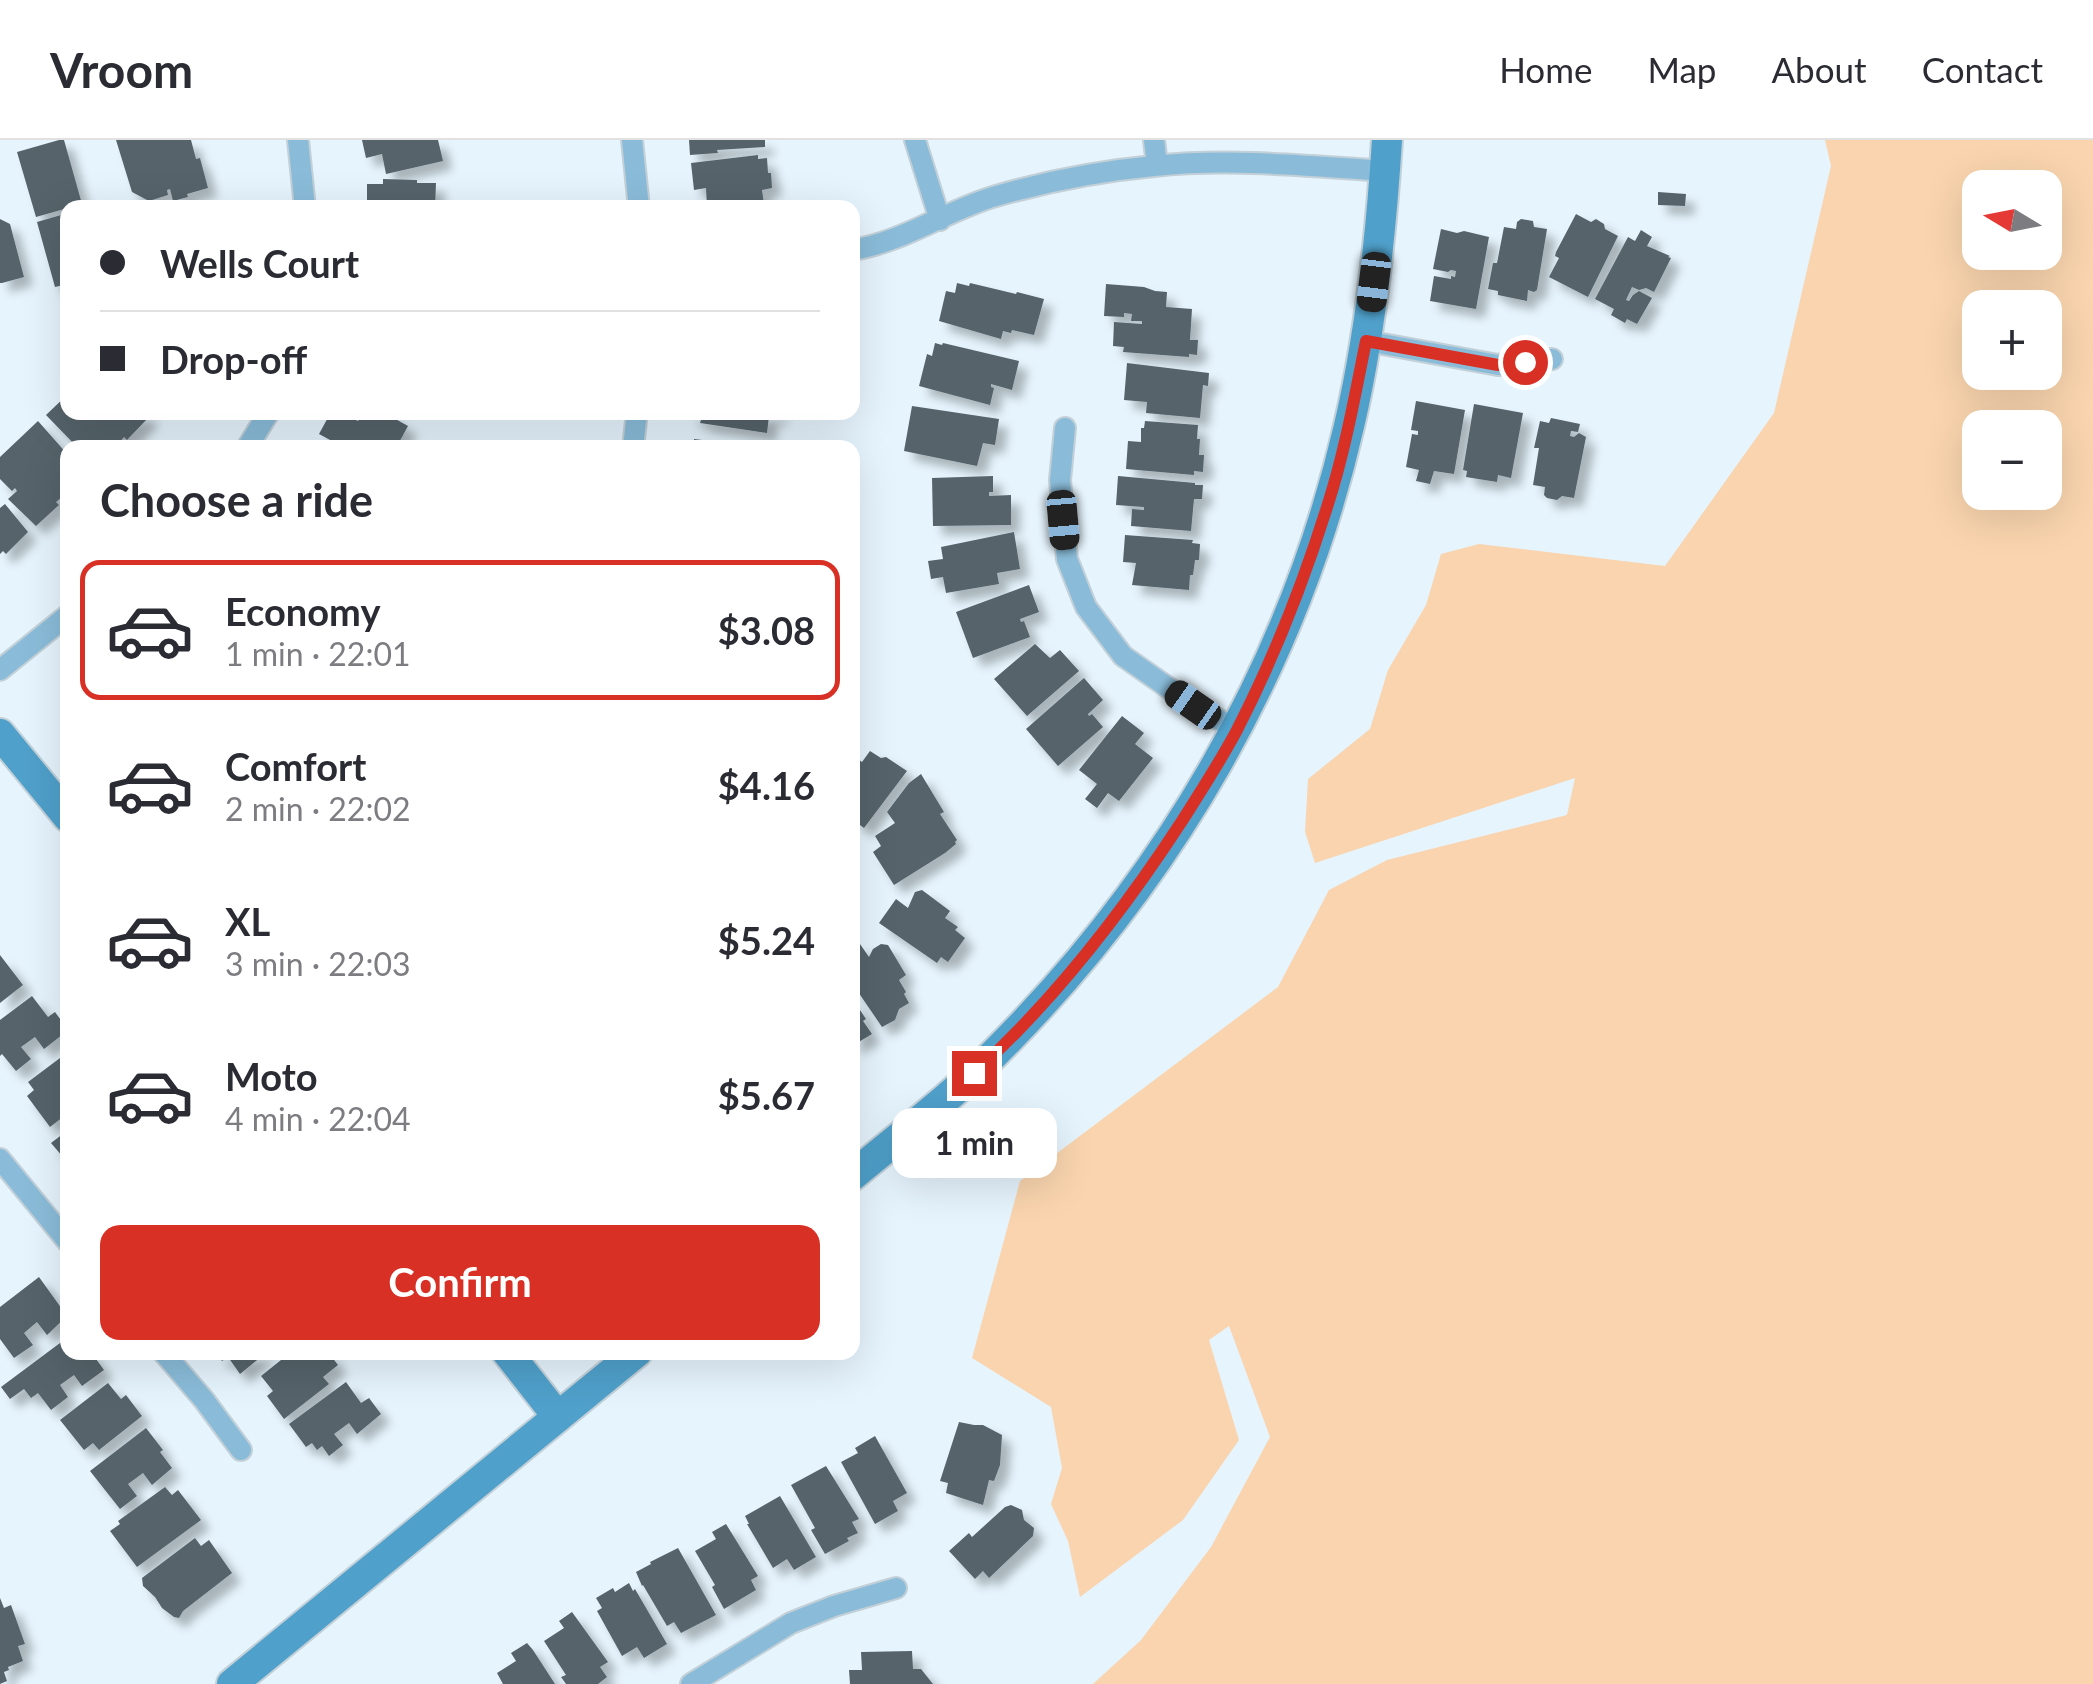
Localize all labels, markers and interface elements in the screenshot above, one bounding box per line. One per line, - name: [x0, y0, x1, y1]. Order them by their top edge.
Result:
- text: Vroom: [50, 41, 193, 98]
- text: Home: [1499, 48, 1592, 90]
- text: Map: [1647, 48, 1716, 90]
- text: About: [1771, 48, 1867, 90]
- text: Contact: [1922, 48, 2043, 90]
- north arrow: [1962, 170, 2062, 270]
- map controls: [1962, 170, 2062, 510]
- text: Wells Court: [160, 240, 359, 286]
- car: [1355, 250, 1393, 314]
- button: +: [1962, 290, 2062, 390]
- text: Drop-off: [160, 336, 307, 382]
- route start: [1503, 340, 1548, 385]
- button: −: [1962, 410, 2062, 510]
- text: Choose a ride: [100, 473, 373, 527]
- car: [1045, 489, 1081, 551]
- icon: car: [105, 585, 195, 675]
- text: Economy: [225, 588, 380, 634]
- text: $3.08: [718, 607, 815, 653]
- text: 1 min · 22:01: [225, 634, 411, 673]
- car: [1160, 676, 1226, 734]
- icon: car: [105, 740, 195, 830]
- text: Comfort: [225, 743, 366, 789]
- text: $4.16: [718, 762, 815, 808]
- text: 2 min · 22:02: [225, 789, 411, 828]
- icon: car: [105, 895, 195, 985]
- text: XL: [225, 898, 270, 944]
- text: $5.24: [718, 917, 815, 963]
- text: 3 min · 22:03: [225, 944, 411, 983]
- icon: car: [105, 1050, 195, 1140]
- route end: [952, 1051, 997, 1096]
- text: Moto: [225, 1053, 318, 1099]
- text: $5.67: [718, 1072, 815, 1118]
- text: 4 min · 22:04: [225, 1099, 411, 1138]
- callout: 1 min: [892, 1108, 1056, 1178]
- text: 1 min: [935, 1123, 1014, 1162]
- button: Confirm: [100, 1225, 820, 1340]

